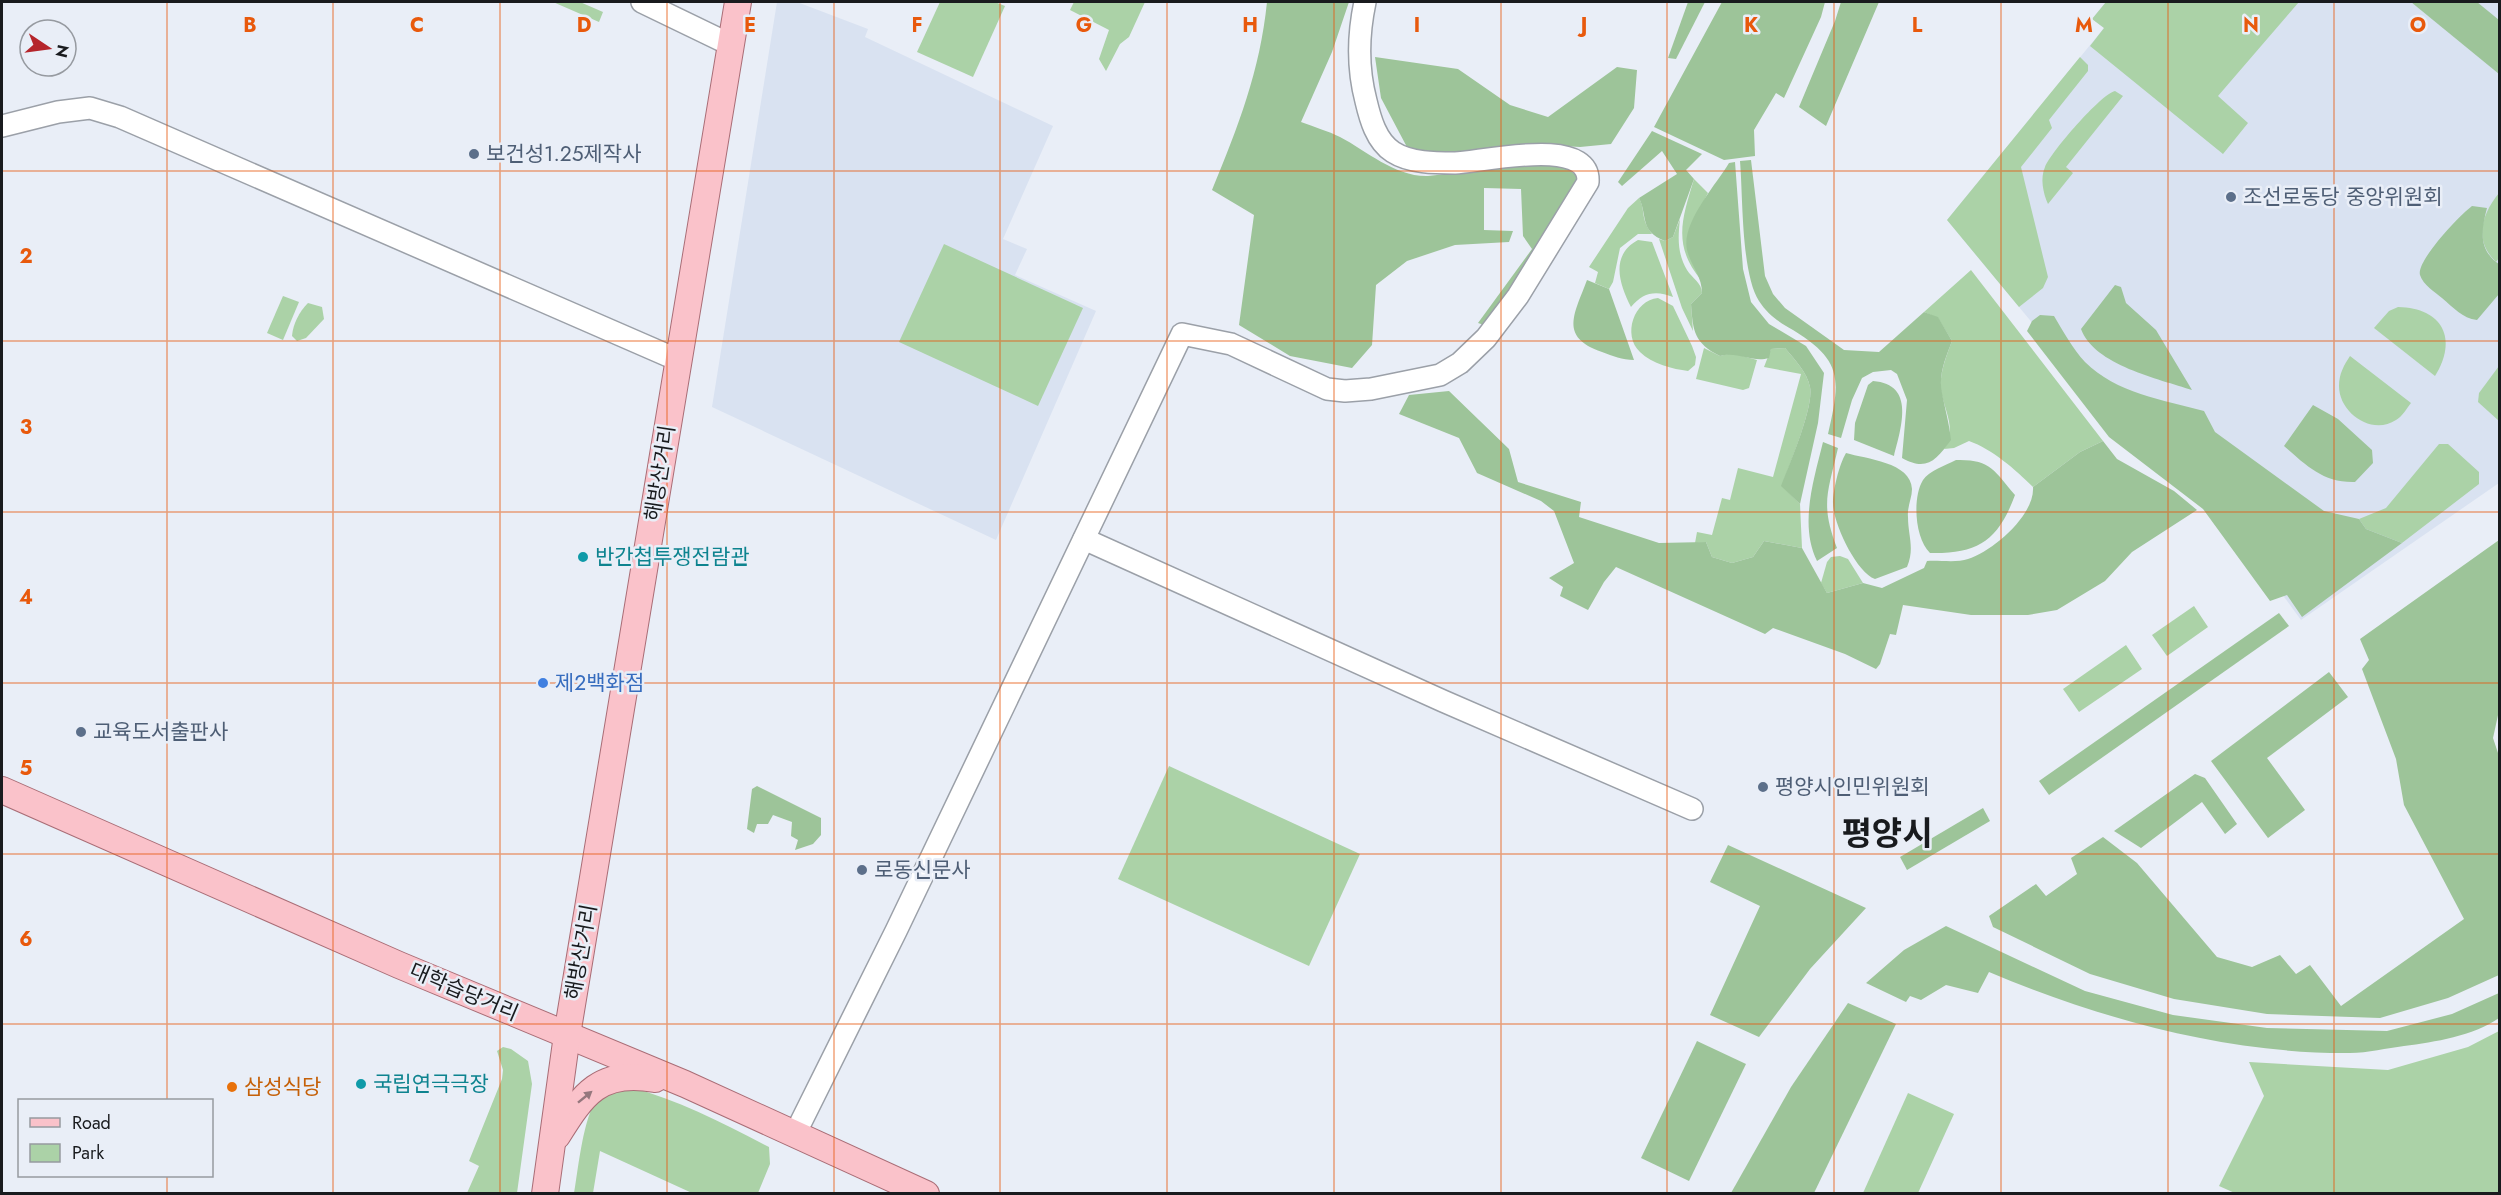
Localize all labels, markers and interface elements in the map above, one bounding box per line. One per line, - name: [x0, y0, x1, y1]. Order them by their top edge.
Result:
- text: B: [243, 11, 257, 40]
- text: C: [410, 11, 424, 40]
- text: D: [577, 11, 591, 40]
- text: E: [744, 11, 756, 40]
- text: F: [911, 11, 923, 40]
- text: G: [1076, 11, 1092, 40]
- text: H: [1242, 11, 1258, 40]
- text: I: [1414, 11, 1420, 40]
- text: J: [1577, 11, 1587, 40]
- text: K: [1744, 11, 1758, 40]
- text: L: [1912, 11, 1923, 40]
- text: M: [2075, 11, 2093, 40]
- text: N: [2243, 11, 2259, 40]
- text: O: [2410, 11, 2426, 40]
- north arrow: [18, 18, 78, 78]
- text: N: [49, 42, 75, 60]
- place label: 보건성1.25제작사: [486, 139, 641, 169]
- marker: 보건성1.25제작사: [467, 147, 481, 161]
- place label: 조선로동당 중앙위원회: [2243, 182, 2443, 212]
- marker: 조선로동당 중앙위원회: [2224, 190, 2238, 204]
- text: 2: [19, 242, 33, 271]
- text: 3: [20, 413, 32, 442]
- street label: 해방산거리: [638, 423, 682, 523]
- place label: 반간첩투쟁전람관: [595, 542, 750, 572]
- marker: 반간첩투쟁전람관: [576, 550, 590, 564]
- text: 4: [19, 583, 33, 612]
- place label: 제2백화점: [555, 668, 644, 698]
- marker: 제2백화점: [536, 676, 550, 690]
- place label: 교육도서출판사: [93, 717, 228, 747]
- marker: 교육도서출판사: [74, 725, 88, 739]
- text: 5: [20, 754, 33, 783]
- place label: 평양시인민위원회: [1775, 772, 1930, 802]
- marker: 평양시인민위원회: [1756, 780, 1770, 794]
- district label: 평양시: [1841, 810, 1933, 857]
- place label: 로동신문사: [874, 855, 971, 885]
- marker: 로동신문사: [855, 863, 869, 877]
- street label: 해방산거리: [558, 902, 604, 1002]
- text: 6: [19, 925, 33, 954]
- street label: 대학습당거리: [405, 956, 523, 1028]
- place label: 국립연극극장: [373, 1069, 489, 1099]
- place label: 삼성식당: [244, 1072, 321, 1102]
- marker: 국립연극극장: [354, 1077, 368, 1091]
- marker: 삼성식당: [225, 1080, 239, 1094]
- one-way arrow: [577, 1091, 592, 1104]
- legend: [18, 1099, 213, 1177]
- text: Road: [72, 1110, 111, 1136]
- text: Park: [72, 1140, 104, 1166]

